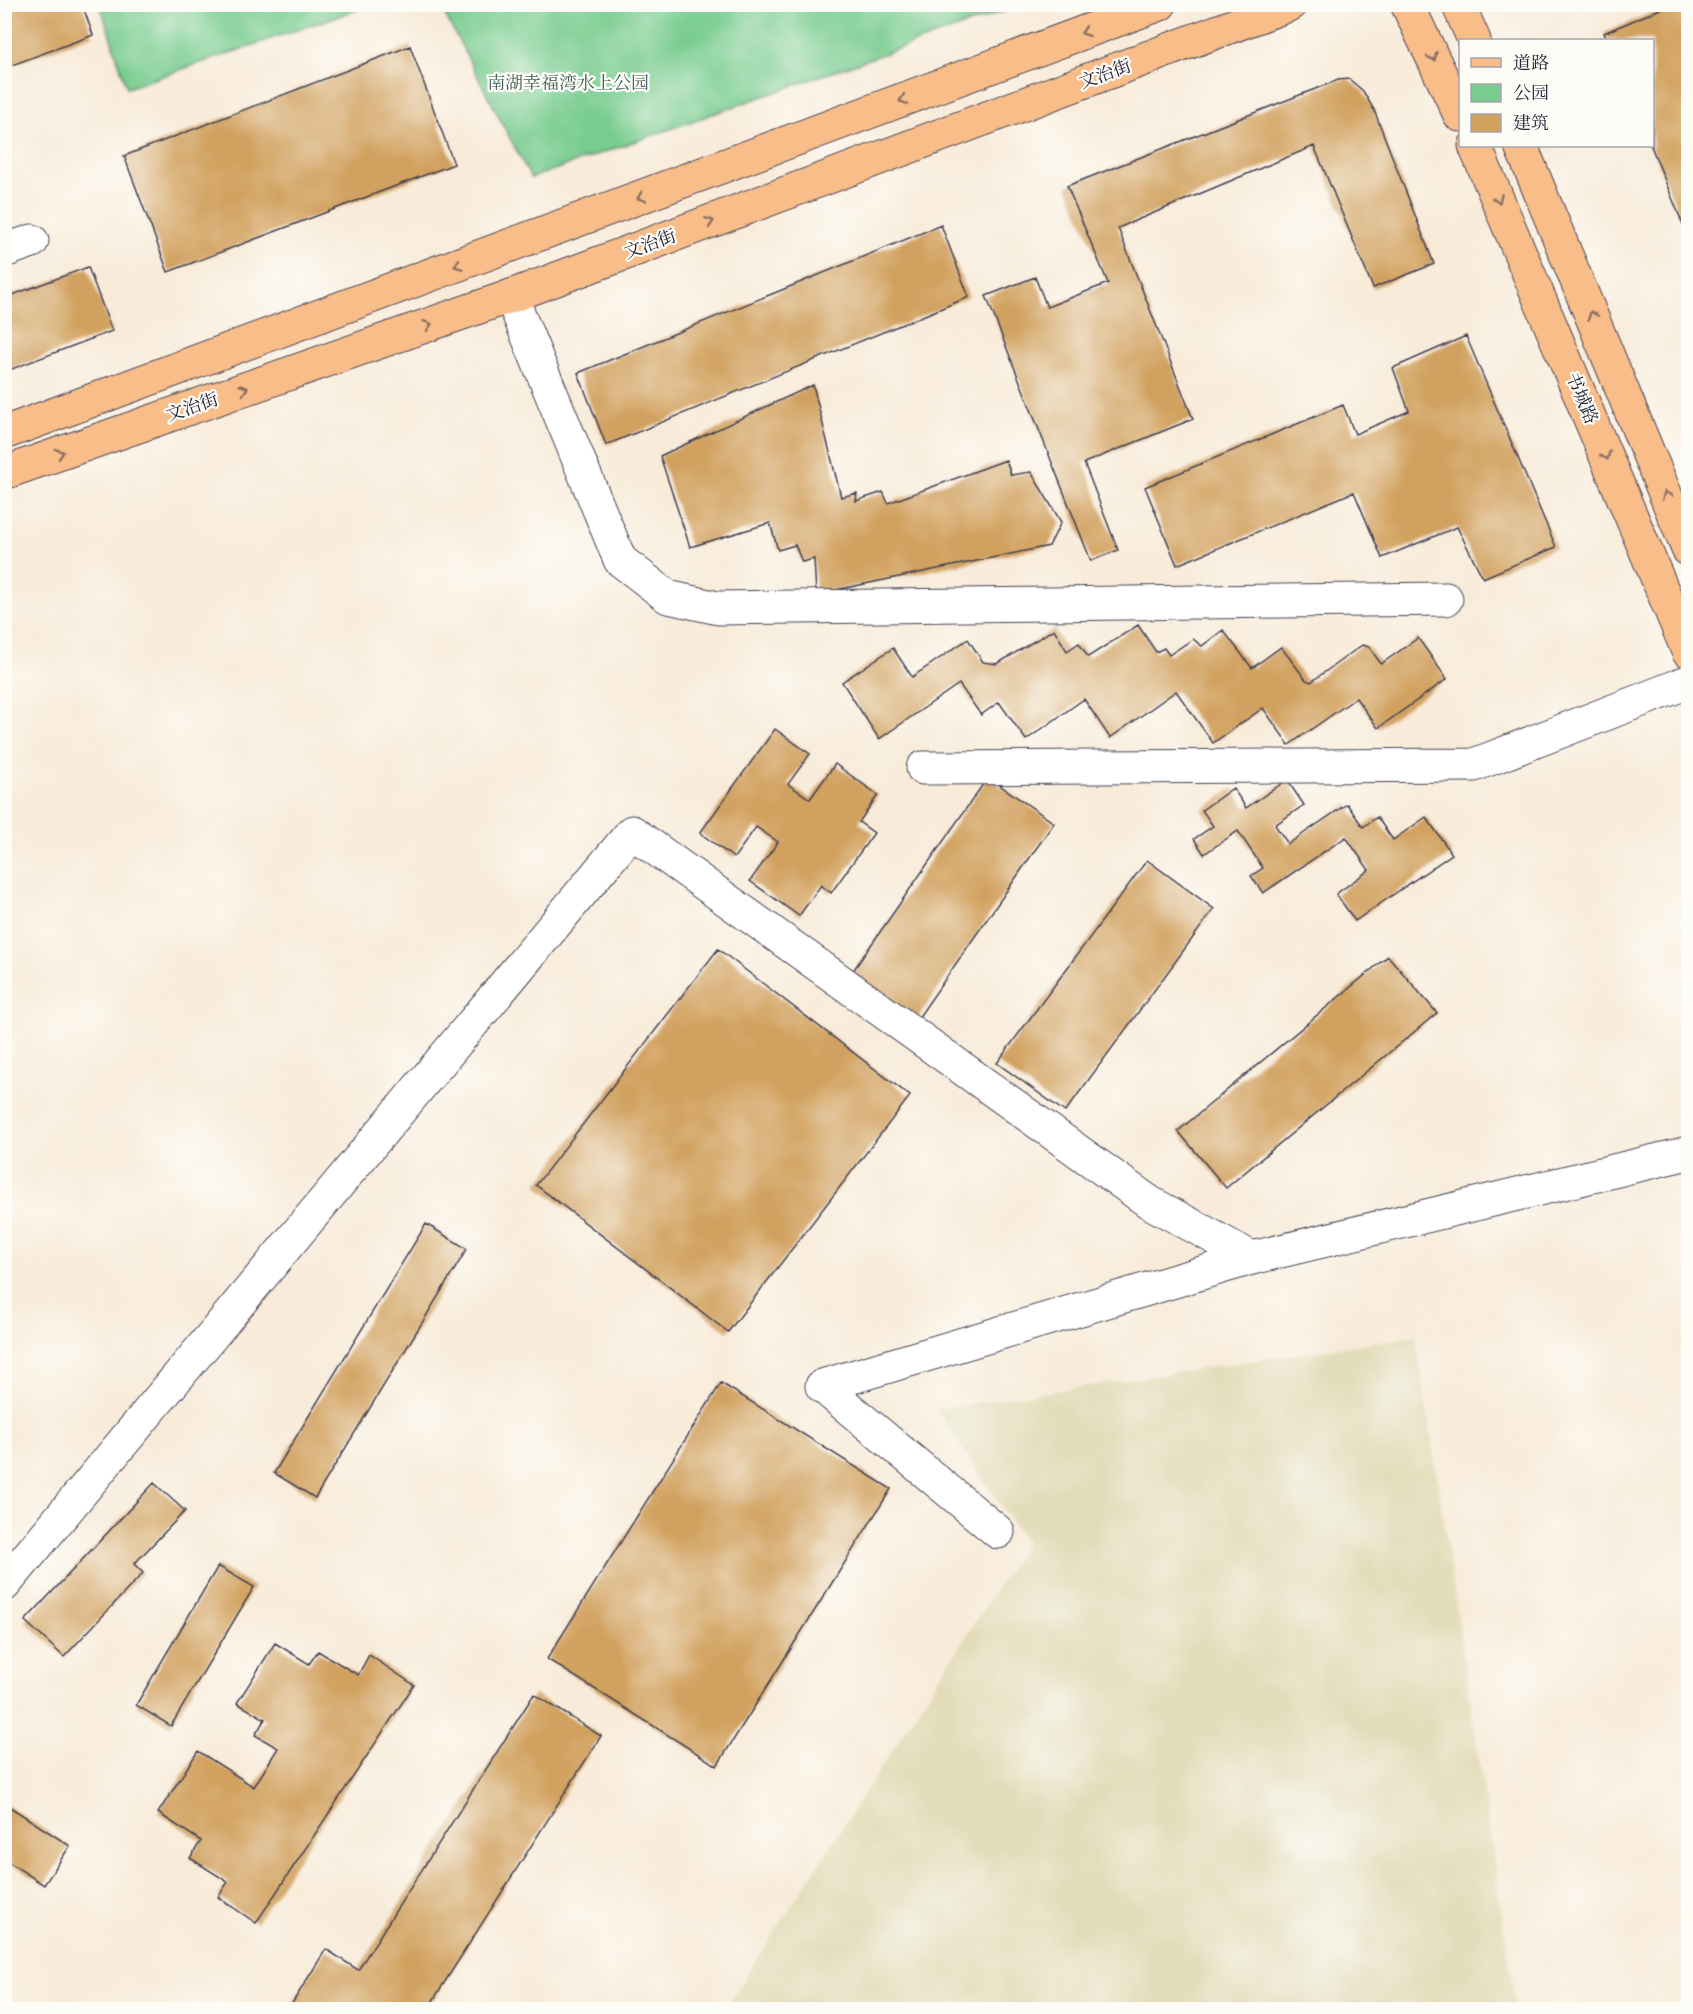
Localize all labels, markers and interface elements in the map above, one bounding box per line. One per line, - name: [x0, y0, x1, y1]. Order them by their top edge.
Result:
- one-way arrow: [1081, 25, 1092, 37]
- legend: [1459, 39, 1654, 147]
- one-way arrow: [1425, 51, 1437, 62]
- text: 道路: [1513, 51, 1549, 75]
- street label: 文治街: [1076, 53, 1134, 95]
- park label: 南湖幸福湾水上公园: [487, 71, 649, 95]
- text: 公园: [1513, 81, 1549, 105]
- one-way arrow: [898, 93, 909, 105]
- text: 建筑: [1513, 111, 1549, 135]
- one-way arrow: [636, 189, 647, 202]
- one-way arrow: [1491, 193, 1503, 204]
- one-way arrow: [704, 216, 714, 229]
- street label: 文治街: [621, 223, 679, 265]
- one-way arrow: [453, 257, 464, 270]
- one-way arrow: [1587, 310, 1599, 321]
- one-way arrow: [422, 319, 433, 332]
- street label: 书城路: [1560, 368, 1604, 428]
- one-way arrow: [238, 384, 249, 397]
- street label: 文治街: [163, 387, 221, 427]
- one-way arrow: [54, 448, 65, 461]
- one-way arrow: [1599, 450, 1611, 461]
- one-way arrow: [1661, 491, 1673, 502]

